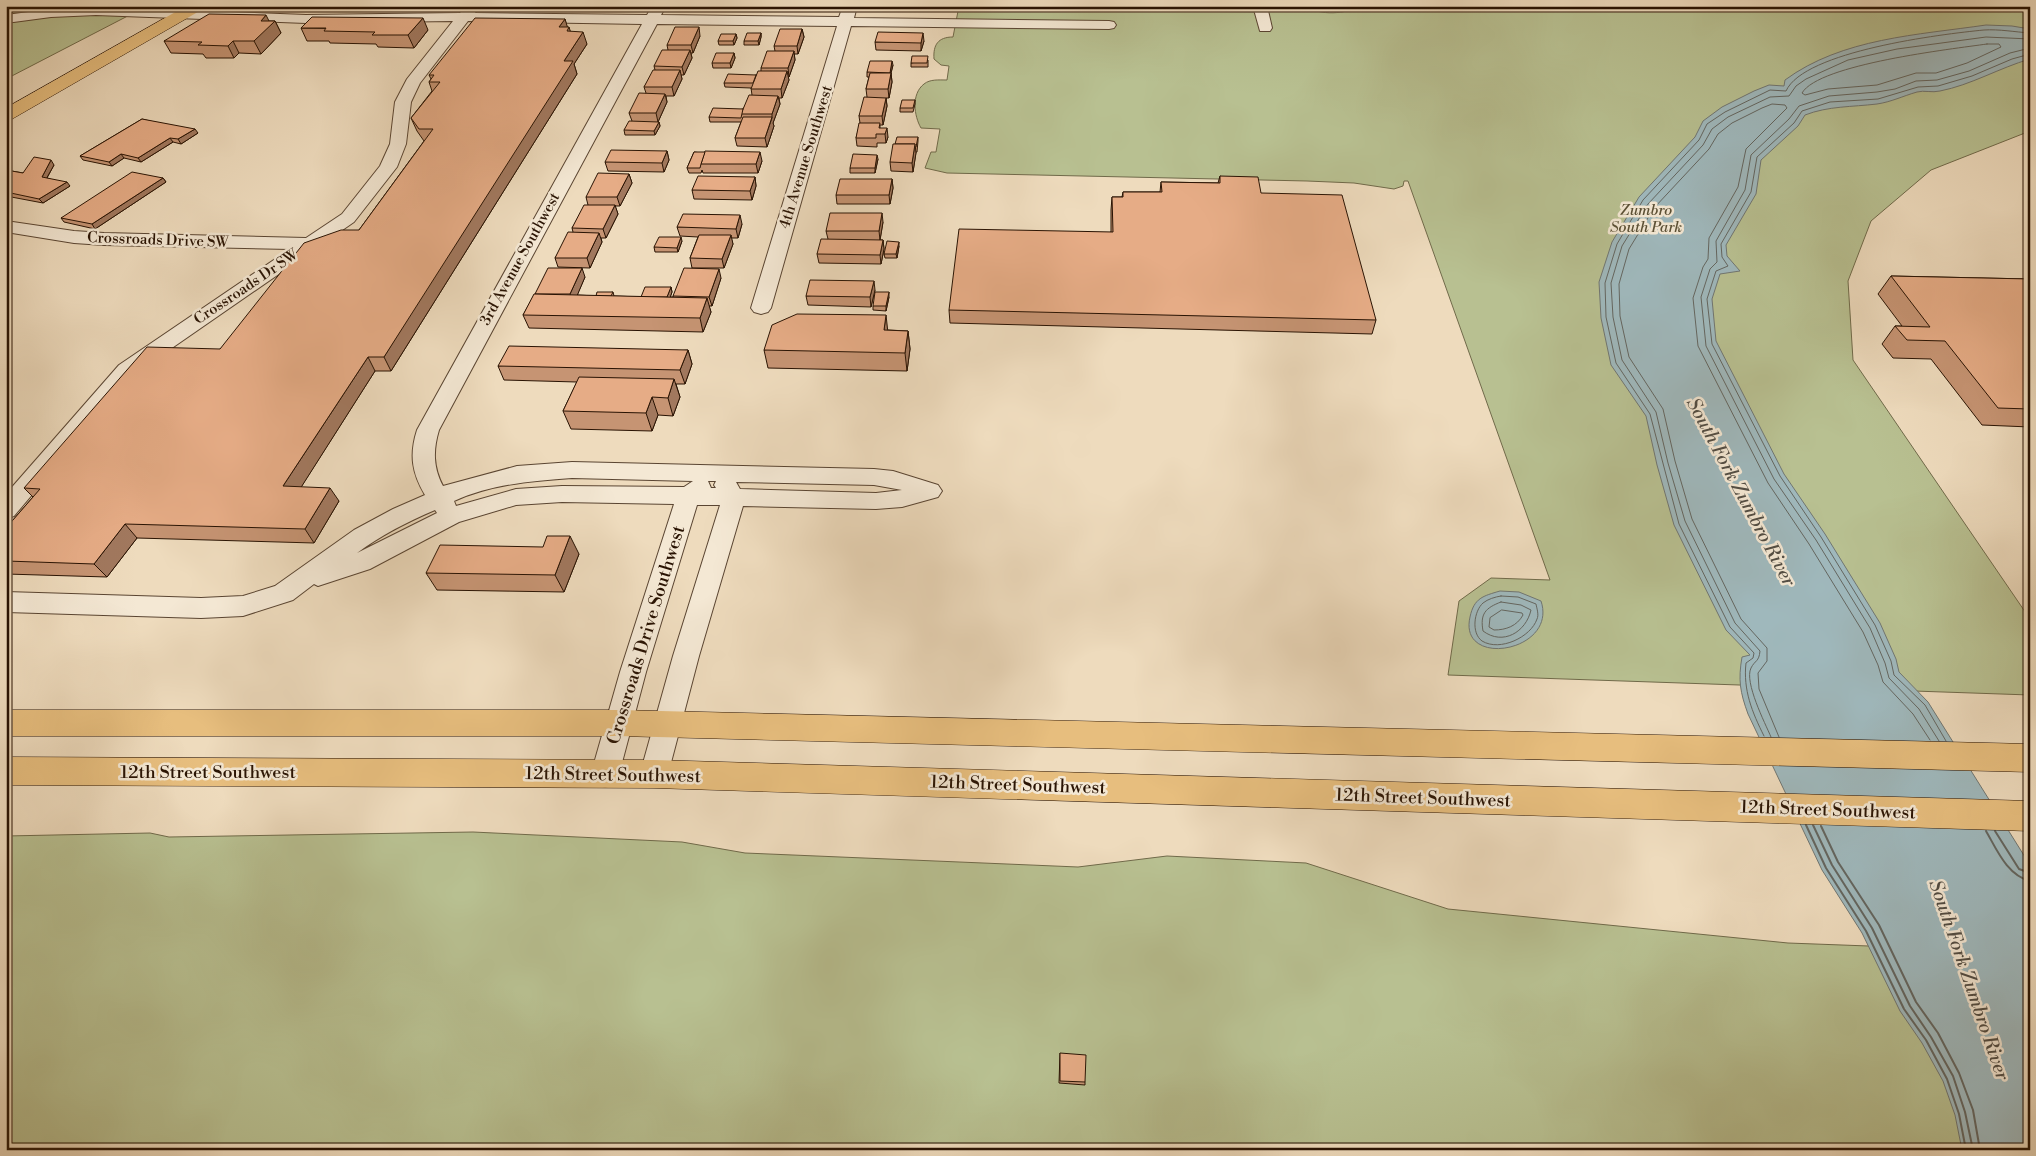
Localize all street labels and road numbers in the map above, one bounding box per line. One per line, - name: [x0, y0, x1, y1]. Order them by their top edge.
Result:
- street label: 4th Avenue Southwest: [775, 82, 837, 231]
- street label: 3rd Avenue Southwest: [476, 189, 565, 329]
- street label: Crossroads Drive SW: [87, 228, 230, 252]
- street label: Crossroads Dr SW: [190, 245, 302, 329]
- street label: Crossroads Drive Southwest: [602, 522, 690, 747]
- street label: 12th Street Southwest: [120, 761, 296, 784]
- street label: 12th Street Southwest: [525, 762, 702, 788]
- street label: 12th Street Southwest: [930, 770, 1107, 800]
- street label: 12th Street Southwest: [1335, 783, 1512, 813]
- street label: 12th Street Southwest: [1740, 795, 1917, 825]

